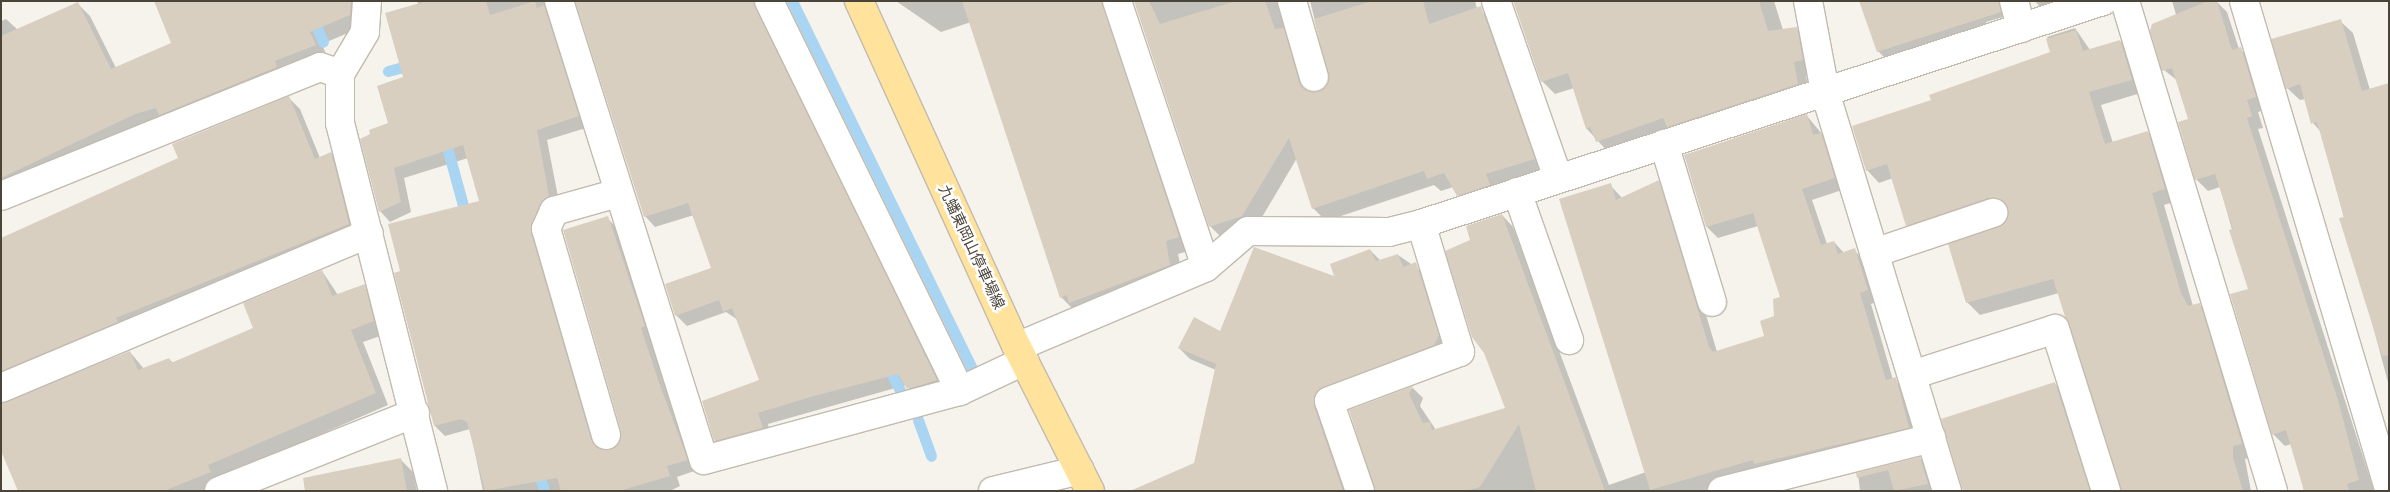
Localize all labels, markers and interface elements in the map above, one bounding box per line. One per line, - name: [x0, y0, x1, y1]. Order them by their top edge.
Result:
- street label: 九蟠東岡山停車場線: [935, 182, 1009, 312]

